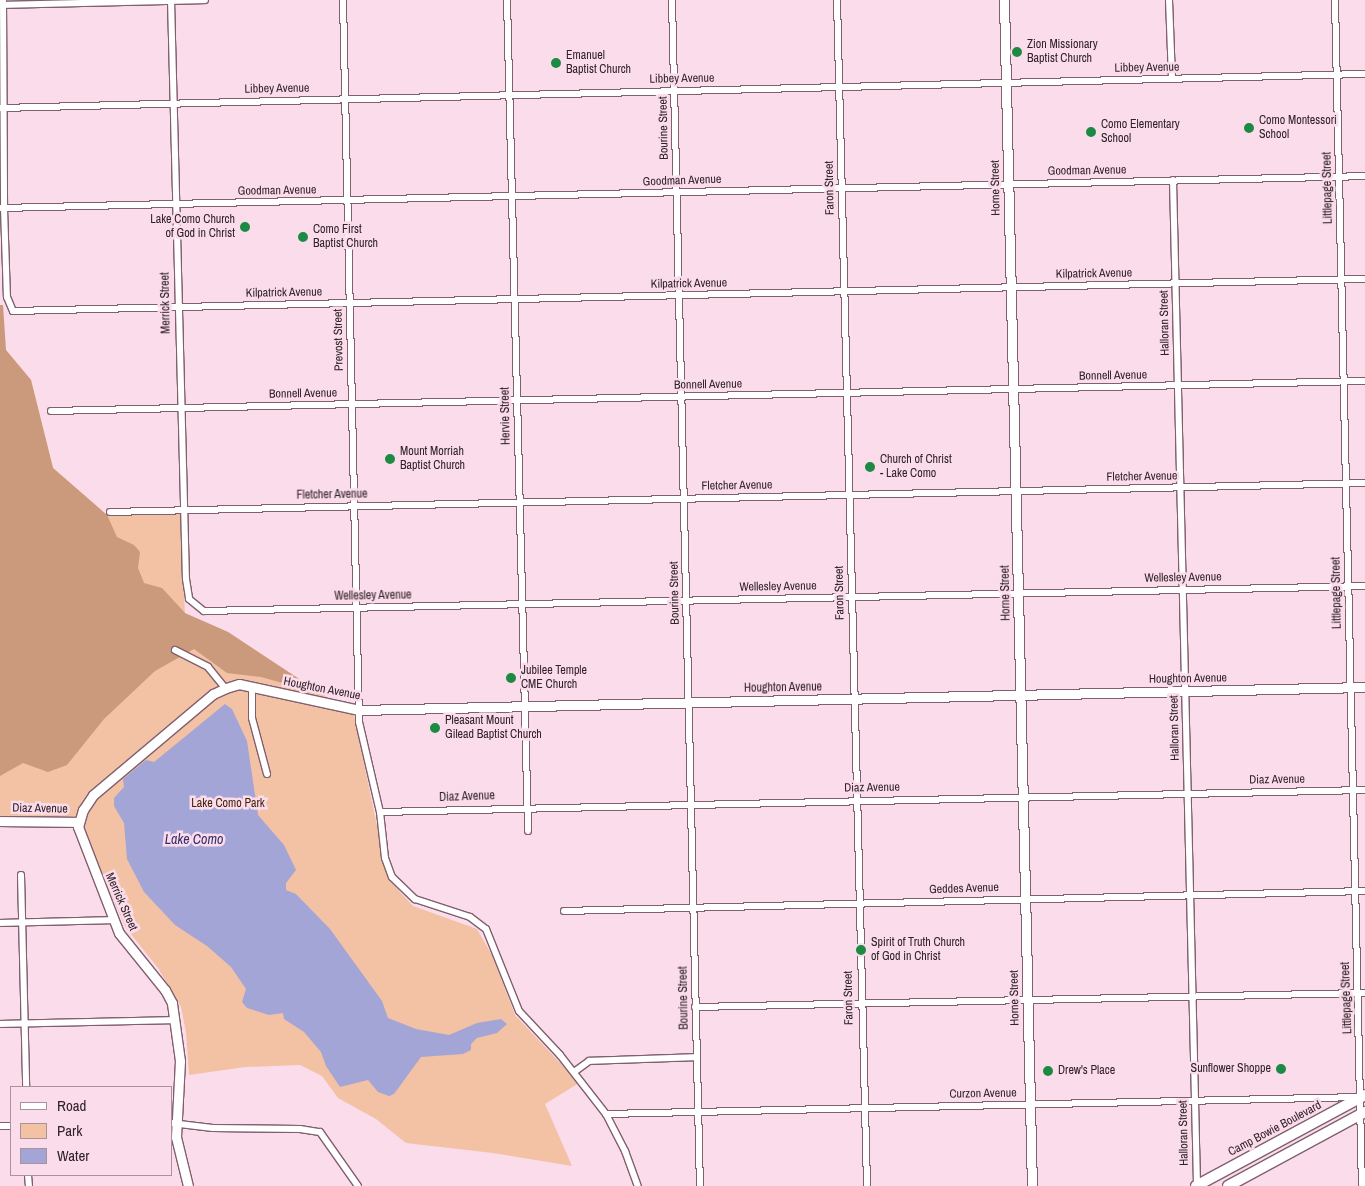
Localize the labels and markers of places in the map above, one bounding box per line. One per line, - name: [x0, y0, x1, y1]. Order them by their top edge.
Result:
- place label: Zion Missionary Baptist Church: [1027, 38, 1098, 66]
- marker: Zion Missionary Baptist Church: [1011, 46, 1023, 58]
- place label: Emanuel Baptist Church: [566, 49, 631, 77]
- marker: Emanuel Baptist Church: [550, 57, 562, 69]
- place label: Como Montessori School: [1259, 114, 1337, 142]
- place label: Como Elementary School: [1101, 118, 1180, 146]
- marker: Como Montessori School: [1243, 122, 1255, 134]
- marker: Como Elementary School: [1085, 126, 1097, 138]
- place label: Lake Como Church of God in Christ: [150, 213, 235, 241]
- marker: Lake Como Church of God in Christ: [239, 221, 251, 233]
- place label: Como First Baptist Church: [313, 223, 378, 251]
- marker: Como First Baptist Church: [297, 231, 309, 243]
- place label: Mount Morriah Baptist Church: [400, 445, 465, 473]
- marker: Mount Morriah Baptist Church: [384, 453, 396, 465]
- place label: Church of Christ - Lake Como: [880, 453, 952, 481]
- marker: Church of Christ - Lake Como: [864, 461, 876, 473]
- place label: Jubilee Temple CME Church: [521, 664, 587, 692]
- marker: Jubilee Temple CME Church: [505, 672, 517, 684]
- place label: Pleasant Mount Gilead Baptist Church: [445, 714, 542, 742]
- marker: Pleasant Mount Gilead Baptist Church: [429, 722, 441, 734]
- place label: Spirit of Truth Church of God in Christ: [871, 936, 965, 964]
- marker: Spirit of Truth Church of God in Christ: [855, 944, 867, 956]
- place label: Sunflower Shoppe: [1191, 1062, 1271, 1076]
- marker: Sunflower Shoppe: [1275, 1063, 1287, 1075]
- place label: Drew's Place: [1058, 1064, 1115, 1078]
- marker: Drew's Place: [1042, 1065, 1054, 1077]

